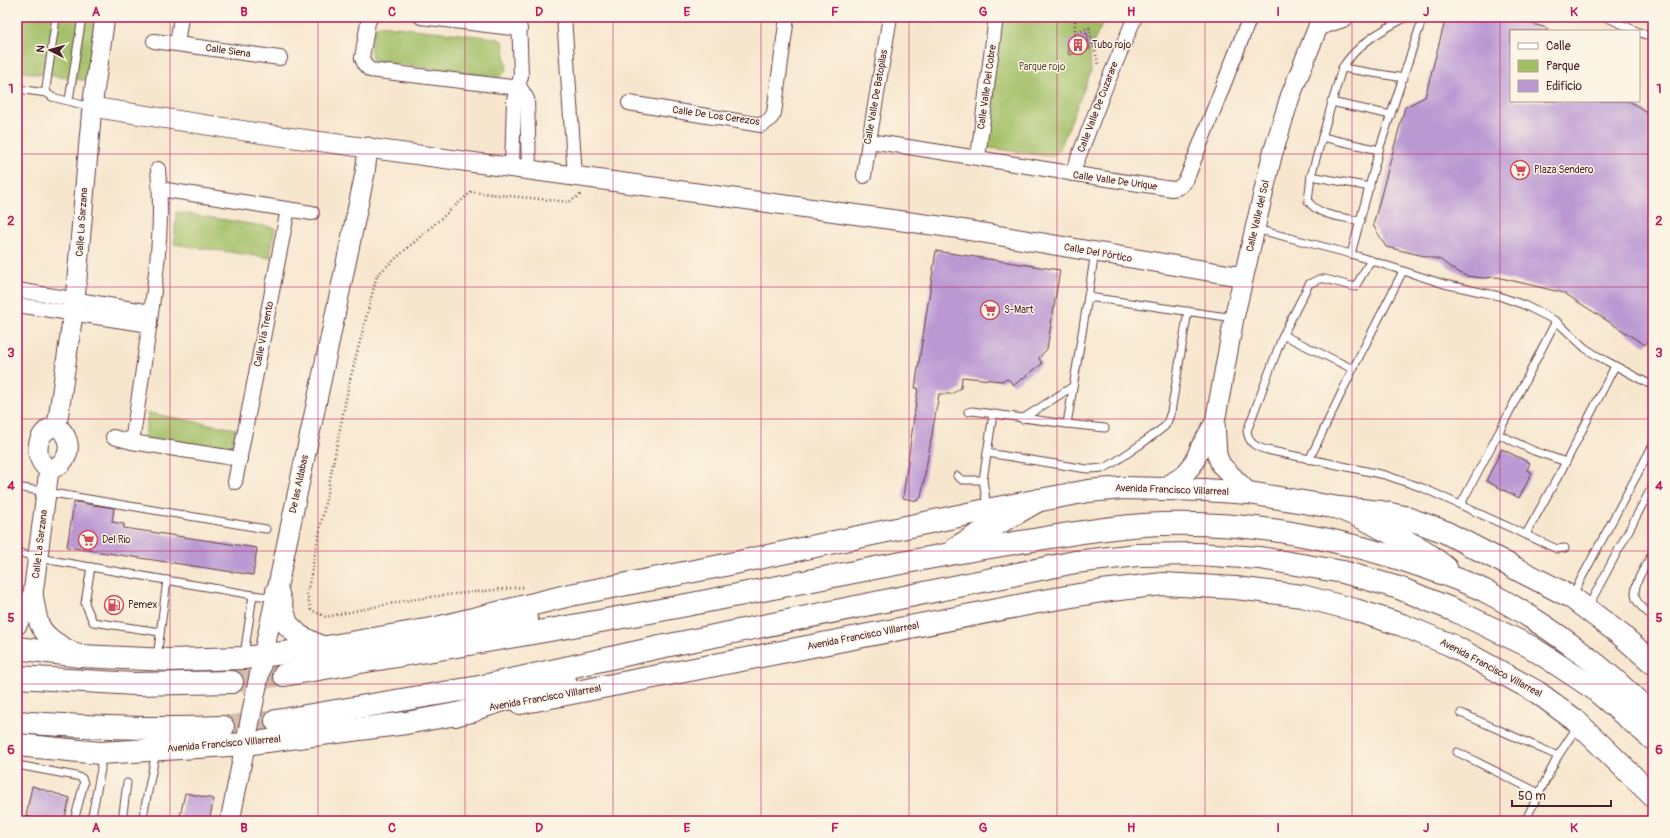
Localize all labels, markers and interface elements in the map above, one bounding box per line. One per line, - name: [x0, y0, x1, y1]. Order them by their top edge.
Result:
- text: A: [92, 4, 101, 20]
- text: B: [240, 4, 248, 20]
- text: C: [388, 4, 396, 20]
- text: D: [535, 4, 543, 20]
- text: E: [684, 4, 691, 20]
- text: F: [831, 4, 839, 20]
- text: G: [979, 4, 988, 20]
- text: H: [1127, 4, 1135, 20]
- text: I: [1276, 4, 1280, 20]
- text: J: [1423, 4, 1429, 20]
- text: K: [1570, 4, 1578, 20]
- north arrow: [30, 30, 70, 70]
- legend: [1510, 30, 1640, 102]
- building icon: Tubo rojo: [1067, 34, 1089, 56]
- place label: Tubo rojo: [1092, 39, 1132, 51]
- text: Calle: [1546, 39, 1571, 54]
- street label: Calle Siena: [205, 42, 252, 60]
- text: N: [34, 44, 47, 53]
- street label: Calle Valle Del Cobre: [975, 44, 999, 130]
- street label: Calle Valle De Batopilas: [862, 48, 890, 145]
- text: Parque: [1546, 59, 1580, 74]
- street label: Calle Valle De Cuzarare: [1075, 60, 1121, 154]
- park label: Parque rojo: [1019, 61, 1066, 73]
- text: Edificio: [1546, 79, 1582, 94]
- text: 1: [8, 81, 14, 97]
- text: 1: [1656, 81, 1662, 97]
- street label: Calle De Los Cerezos: [672, 104, 761, 128]
- supermarket icon: Plaza Sendero: [1509, 159, 1531, 181]
- place label: Plaza Sendero: [1534, 164, 1594, 176]
- street label: Calle Valle De Urique: [1072, 169, 1158, 193]
- street label: Calle Valle del Sol: [1244, 179, 1272, 253]
- street label: Calle La Sarzana: [74, 187, 90, 257]
- text: 2: [7, 213, 15, 229]
- text: 2: [1655, 213, 1663, 229]
- street label: Calle Del Pórtico: [1063, 241, 1134, 265]
- supermarket icon: S-Mart: [979, 299, 1001, 321]
- street label: Calle Vía Trento: [252, 300, 276, 368]
- place label: S-Mart: [1004, 304, 1035, 316]
- text: 3: [7, 345, 15, 361]
- text: 3: [1655, 345, 1663, 361]
- street label: De las Aldabas: [287, 453, 311, 514]
- text: 4: [7, 478, 15, 494]
- text: 4: [1655, 478, 1663, 494]
- street label: Avenida Francisco Villarreal: [1115, 482, 1229, 498]
- street label: Calle La Sarzana: [30, 509, 50, 579]
- supermarket icon: Del Rio: [77, 529, 99, 551]
- place label: Del Rio: [102, 534, 131, 546]
- fuel station icon: Pemex: [103, 594, 125, 616]
- place label: Pemex: [128, 599, 157, 611]
- text: 5: [7, 610, 15, 626]
- text: 5: [1655, 610, 1663, 626]
- street label: Avenida Francisco Villarreal: [806, 619, 920, 653]
- street label: Avenida Francisco Villarreal: [1438, 636, 1544, 700]
- street label: Avenida Francisco Villarreal: [488, 682, 602, 714]
- street label: Avenida Francisco Villarreal: [167, 733, 281, 755]
- text: 6: [7, 742, 15, 758]
- text: 6: [1655, 742, 1663, 758]
- scale bar: [1512, 782, 1611, 808]
- text: 50 m: [1518, 789, 1546, 804]
- text: A: [92, 820, 101, 836]
- text: B: [240, 820, 248, 836]
- text: C: [388, 820, 396, 836]
- text: D: [535, 820, 543, 836]
- text: E: [684, 820, 691, 836]
- text: F: [831, 820, 839, 836]
- text: G: [979, 820, 988, 836]
- text: H: [1127, 820, 1135, 836]
- text: I: [1276, 820, 1280, 836]
- text: J: [1423, 820, 1429, 836]
- text: K: [1570, 820, 1578, 836]

